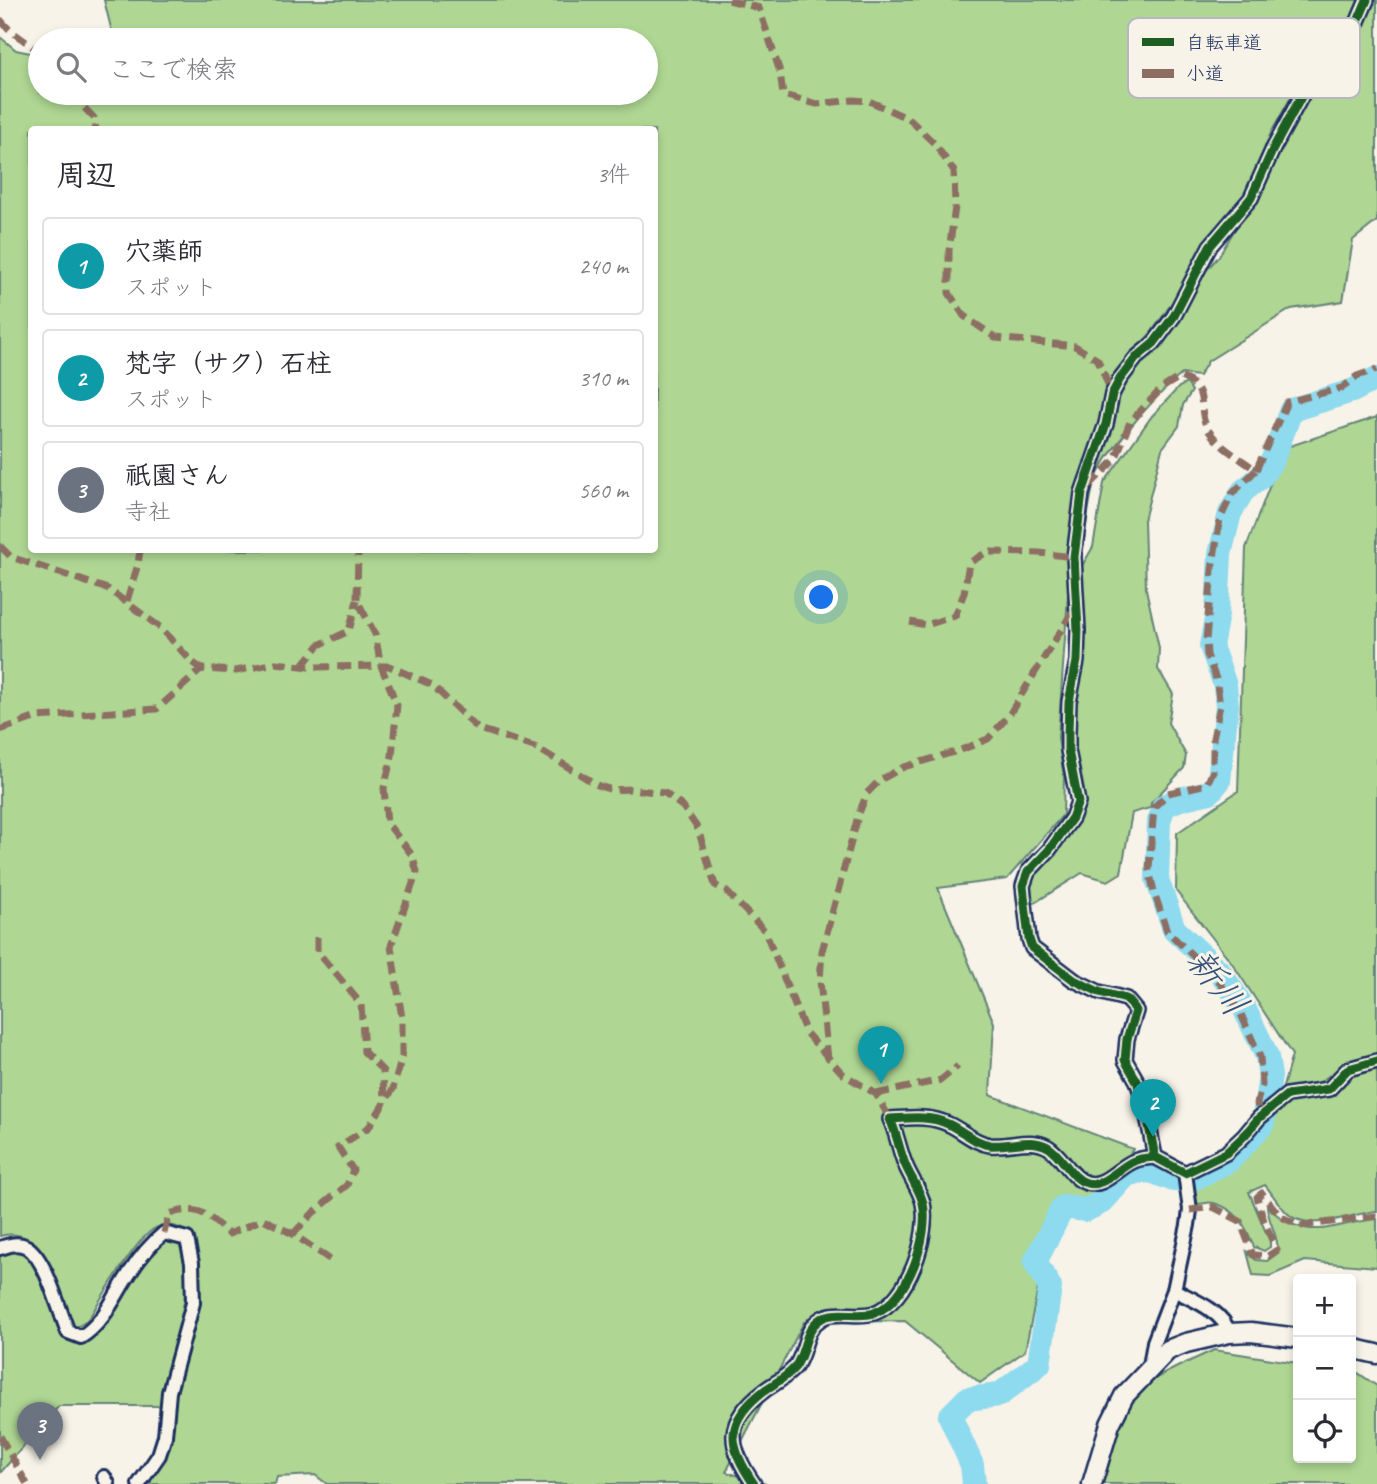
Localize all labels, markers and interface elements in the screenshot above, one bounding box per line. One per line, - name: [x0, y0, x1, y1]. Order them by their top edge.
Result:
- legend: [1128, 18, 1360, 98]
- search box: [28, 28, 658, 105]
- text: 自転車道: [1186, 31, 1262, 55]
- icon: search: [52, 48, 90, 86]
- text: ここで検索: [108, 53, 238, 86]
- text: 小道: [1186, 62, 1224, 86]
- text: 周辺: [56, 156, 116, 194]
- text: 3件: [597, 160, 630, 189]
- text: 穴薬師: [125, 235, 203, 268]
- text: 1: [76, 252, 86, 281]
- text: 240 m: [579, 252, 628, 281]
- text: スポット: [125, 273, 217, 302]
- text: 梵字（サク）石柱: [125, 347, 332, 380]
- text: 2: [76, 364, 86, 393]
- text: 310 m: [579, 364, 628, 393]
- text: スポット: [125, 385, 217, 414]
- text: 祇園さん: [125, 459, 229, 492]
- text: 3: [76, 476, 86, 505]
- text: 560 m: [579, 476, 628, 505]
- text: 寺社: [125, 497, 171, 526]
- your location: [804, 580, 838, 614]
- water label: 新川: [1176, 939, 1259, 1026]
- pin: 1: [858, 1026, 904, 1084]
- pin: 2: [1130, 1079, 1176, 1137]
- map controls: [1293, 1274, 1356, 1463]
- button: +: [1293, 1274, 1356, 1337]
- button: −: [1293, 1337, 1356, 1400]
- button: locate: [1293, 1400, 1356, 1463]
- pin: 3: [17, 1402, 63, 1460]

